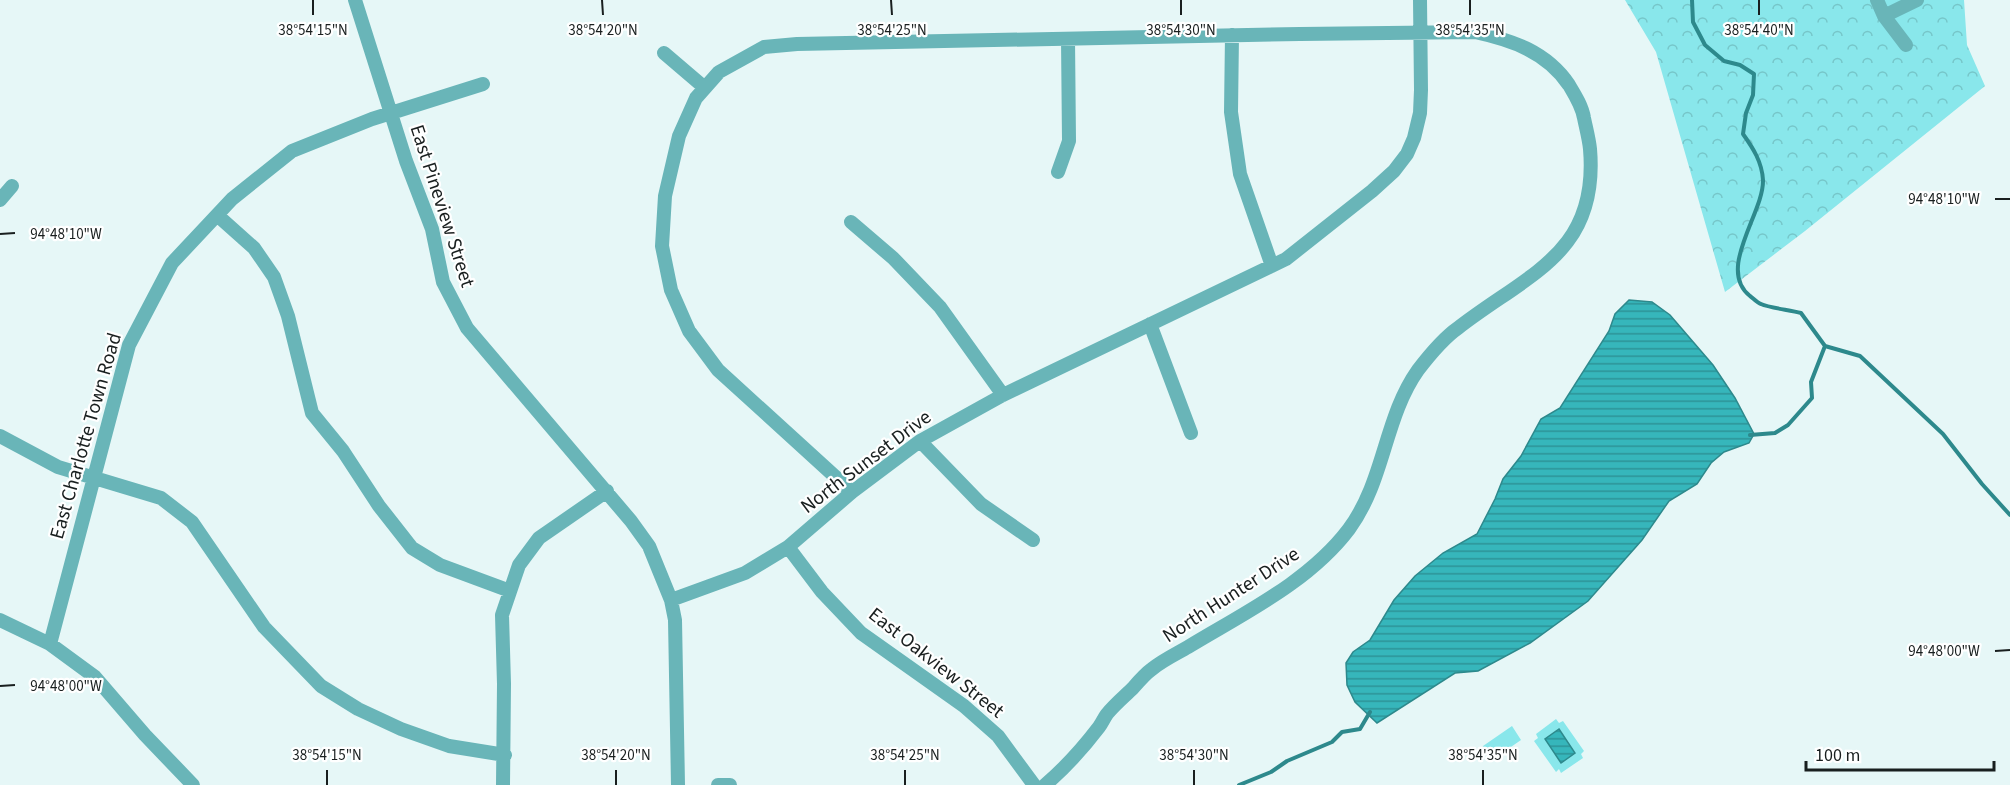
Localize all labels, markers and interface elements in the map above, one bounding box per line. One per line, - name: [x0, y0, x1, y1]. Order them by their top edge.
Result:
- text: 38°54'15"N: [278, 20, 348, 41]
- text: 38°54'20"N: [568, 20, 638, 41]
- text: 38°54'25"N: [857, 20, 927, 41]
- text: 38°54'30"N: [1146, 20, 1216, 41]
- text: 38°54'35"N: [1435, 20, 1505, 41]
- text: 38°54'40"N: [1724, 20, 1794, 41]
- street label: East Pineview Street: [403, 121, 482, 291]
- text: 94°48'10"W: [1908, 189, 1980, 210]
- text: 94°48'10"W: [30, 224, 102, 245]
- street label: East Charlotte Town Road: [43, 330, 129, 542]
- street label: North Sunset Drive: [795, 404, 937, 520]
- street label: North Hunter Drive: [1157, 540, 1305, 650]
- street label: East Oakview Street: [862, 601, 1010, 725]
- text: 94°48'00"W: [1908, 641, 1980, 662]
- text: 94°48'00"W: [30, 676, 102, 697]
- scale bar: [1806, 734, 1994, 772]
- text: 100 m: [1815, 743, 1860, 768]
- text: 38°54'15"N: [292, 745, 362, 766]
- text: 38°54'20"N: [581, 745, 651, 766]
- text: 38°54'25"N: [870, 745, 940, 766]
- text: 38°54'30"N: [1159, 745, 1229, 766]
- text: 38°54'35"N: [1448, 745, 1518, 766]

